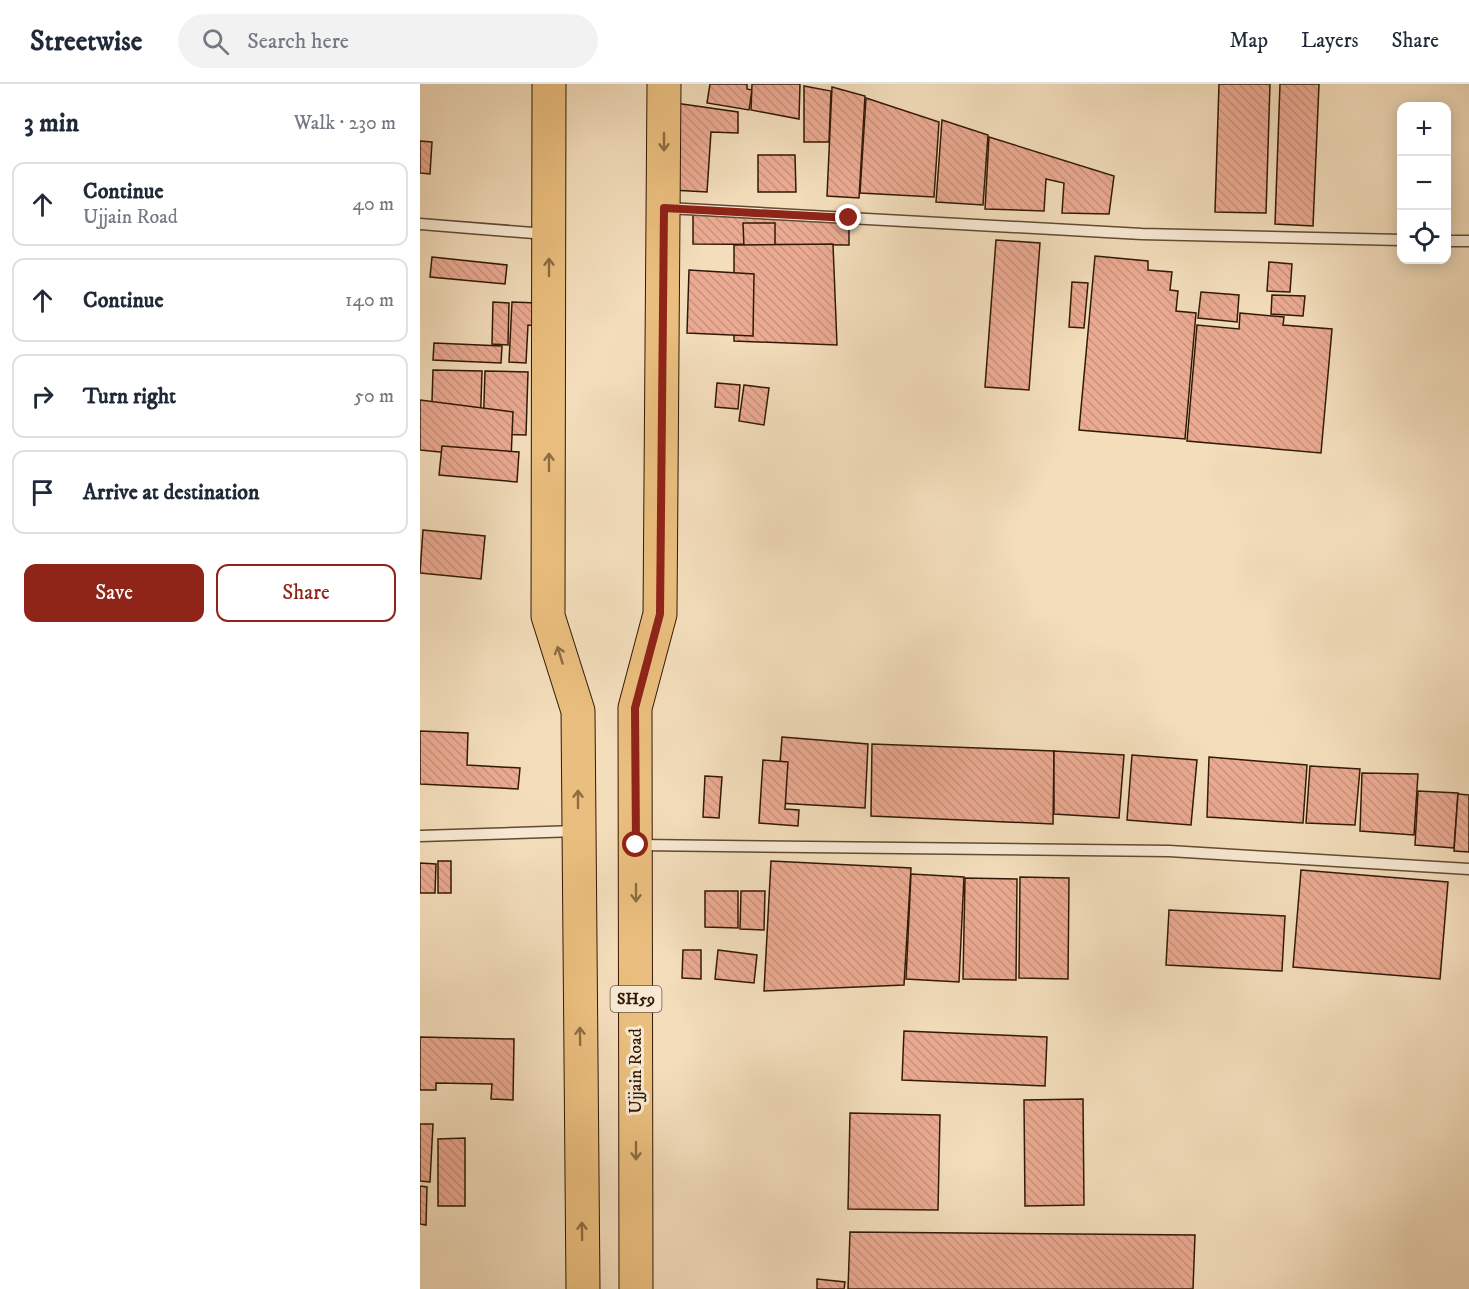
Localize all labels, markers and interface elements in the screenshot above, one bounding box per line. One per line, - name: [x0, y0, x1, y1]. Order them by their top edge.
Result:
- search box: [178, 14, 598, 68]
- text: Streetwise: [30, 24, 142, 59]
- icon: search: [199, 25, 232, 58]
- text: Search here: [247, 28, 349, 55]
- text: Map: [1229, 28, 1268, 54]
- text: Layers: [1301, 28, 1359, 54]
- text: Share: [1392, 28, 1439, 54]
- map controls: [1397, 102, 1451, 264]
- button: +: [1397, 102, 1451, 156]
- text: 3 min: [24, 107, 79, 140]
- text: Walk · 230 m: [294, 111, 396, 136]
- one-way arrow: [658, 132, 670, 152]
- button: −: [1397, 156, 1451, 210]
- text: Continue: [83, 178, 164, 205]
- icon: ahead: [26, 188, 59, 221]
- text: 40 m: [352, 192, 394, 217]
- route end: [835, 204, 861, 230]
- text: Ujjain Road: [83, 205, 178, 230]
- button: locate: [1397, 210, 1451, 264]
- one-way arrow: [543, 258, 555, 278]
- icon: ahead: [26, 284, 59, 317]
- text: Continue: [83, 287, 164, 314]
- text: 140 m: [345, 288, 394, 313]
- icon: right: [26, 380, 59, 413]
- text: Turn right: [83, 383, 176, 410]
- text: 50 m: [354, 384, 394, 409]
- one-way arrow: [543, 453, 555, 473]
- icon: arrive: [26, 476, 59, 509]
- text: Arrive at destination: [83, 479, 260, 506]
- button: Save: [24, 564, 204, 622]
- button: Share: [216, 564, 396, 622]
- one-way arrow: [554, 646, 565, 665]
- one-way arrow: [572, 789, 583, 809]
- route start: [622, 831, 648, 857]
- one-way arrow: [630, 882, 642, 902]
- road number: SH59: [610, 986, 662, 1012]
- one-way arrow: [574, 1026, 586, 1046]
- street label: Ujjain Road: [625, 1028, 647, 1114]
- one-way arrow: [630, 1140, 642, 1160]
- one-way arrow: [576, 1221, 588, 1241]

